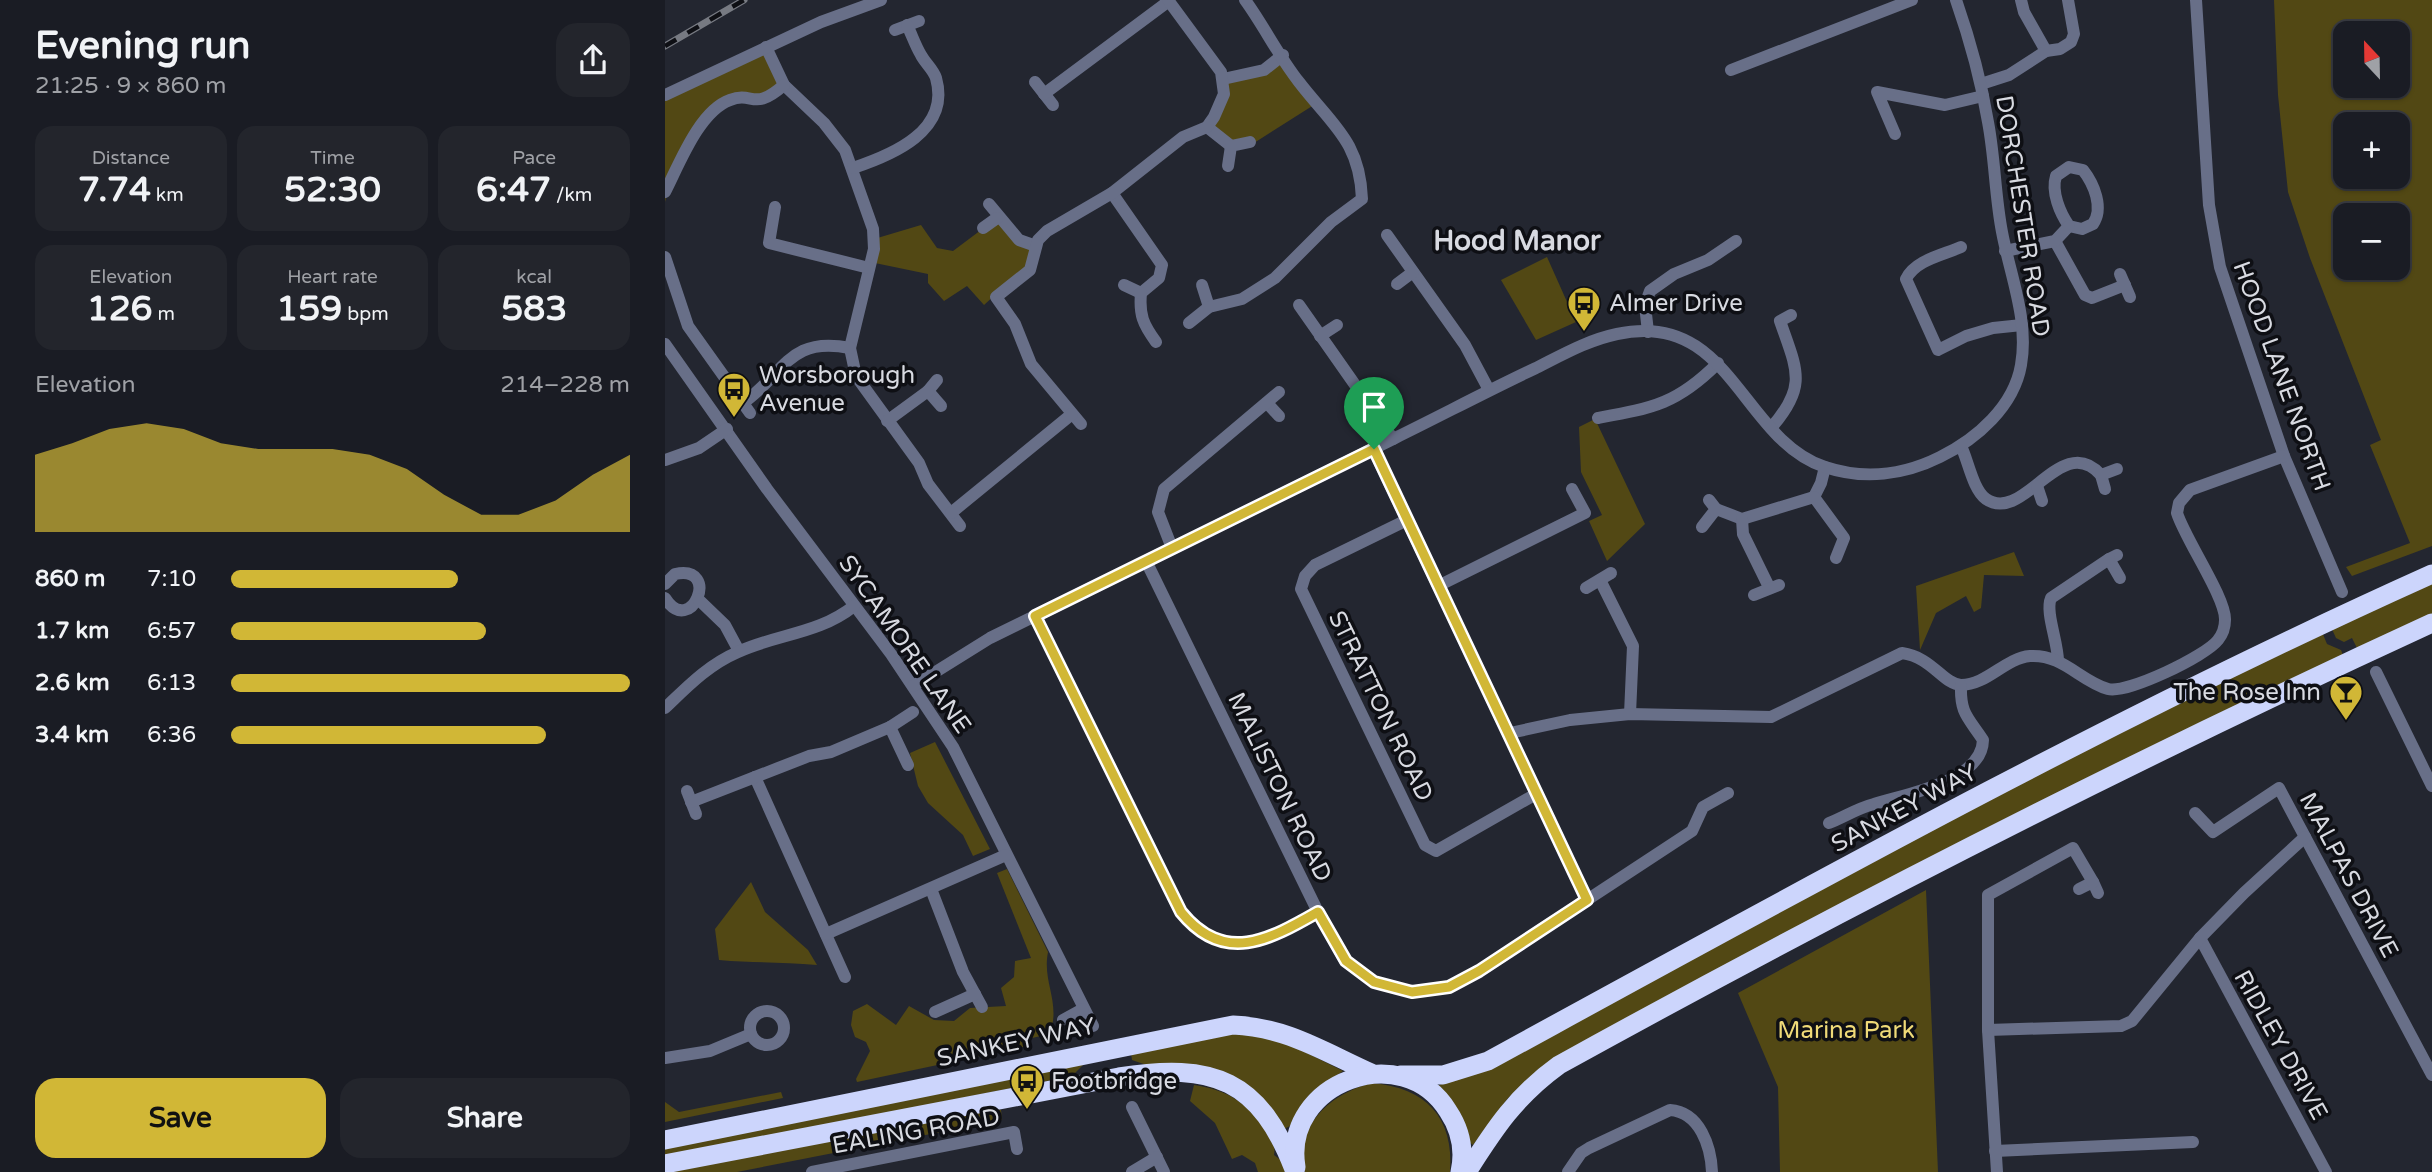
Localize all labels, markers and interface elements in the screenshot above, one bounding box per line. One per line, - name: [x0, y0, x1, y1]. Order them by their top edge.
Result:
- north arrow: [2333, 21, 2410, 98]
- map controls: [2333, 21, 2410, 280]
- text: Evening run: [35, 23, 250, 69]
- button: share: [556, 23, 630, 97]
- text: 21:25 · 9 × 860 m: [35, 72, 226, 100]
- street label: DORCHESTER ROAD: [1989, 93, 2056, 339]
- button: +: [2333, 112, 2410, 189]
- text: Distance: [92, 147, 170, 169]
- text: Time: [310, 147, 355, 169]
- text: Pace: [512, 147, 556, 169]
- text: 7.74: [78, 169, 151, 211]
- text: 52:30: [284, 169, 381, 211]
- text: 6:47: [476, 169, 551, 211]
- text: km: [151, 184, 184, 206]
- text: /km: [551, 184, 592, 206]
- button: −: [2333, 203, 2410, 280]
- district label: Hood Manor: [1433, 224, 1602, 258]
- street label: HOOD LANE NORTH: [2227, 258, 2337, 495]
- text: Elevation: [89, 266, 172, 288]
- text: Heart rate: [287, 266, 378, 288]
- text: kcal: [516, 266, 552, 288]
- bus stop icon: Almer Drive: [1565, 284, 1603, 333]
- text: 126: [87, 288, 153, 330]
- text: 159: [276, 288, 342, 330]
- text: 583: [501, 288, 567, 330]
- place label: Almer Drive: [1609, 289, 1743, 318]
- text: m: [153, 303, 175, 325]
- text: bpm: [342, 303, 389, 325]
- place label: Worsborough Avenue: [759, 361, 915, 418]
- bus stop icon: Worsborough Avenue: [715, 370, 753, 419]
- text: Elevation: [35, 371, 136, 399]
- text: 214–228 m: [500, 371, 630, 399]
- pin: [1344, 377, 1404, 449]
- icon: arrive: [1355, 388, 1393, 426]
- street label: SYCAMORE LANE: [832, 550, 977, 739]
- text: 860 m: [35, 565, 105, 593]
- text: 7:10: [147, 565, 196, 593]
- street label: STRATTON ROAD: [1322, 606, 1439, 806]
- text: 1.7 km: [35, 617, 109, 645]
- text: 6:57: [147, 617, 196, 645]
- text: 2.6 km: [35, 669, 110, 697]
- text: 6:13: [147, 669, 196, 697]
- bar icon: The Rose Inn: [2327, 673, 2365, 722]
- place label: The Rose Inn: [2173, 678, 2321, 707]
- street label: MALISTON ROAD: [1221, 688, 1338, 887]
- text: 3.4 km: [35, 721, 109, 749]
- text: 6:36: [147, 721, 196, 749]
- street label: SANKEY WAY: [1826, 758, 1982, 859]
- street label: MALPAS DRIVE: [2293, 788, 2404, 963]
- street label: RIDLEY DRIVE: [2227, 965, 2334, 1125]
- street label: SANKEY WAY: [934, 1012, 1098, 1073]
- park label: Marina Park: [1777, 1016, 1915, 1045]
- bus stop icon: Footbridge: [1008, 1062, 1046, 1111]
- place label: Footbridge: [1051, 1067, 1177, 1096]
- button: Save: [35, 1078, 326, 1158]
- button: Share: [340, 1078, 630, 1158]
- street label: EALING ROAD: [830, 1102, 1002, 1161]

